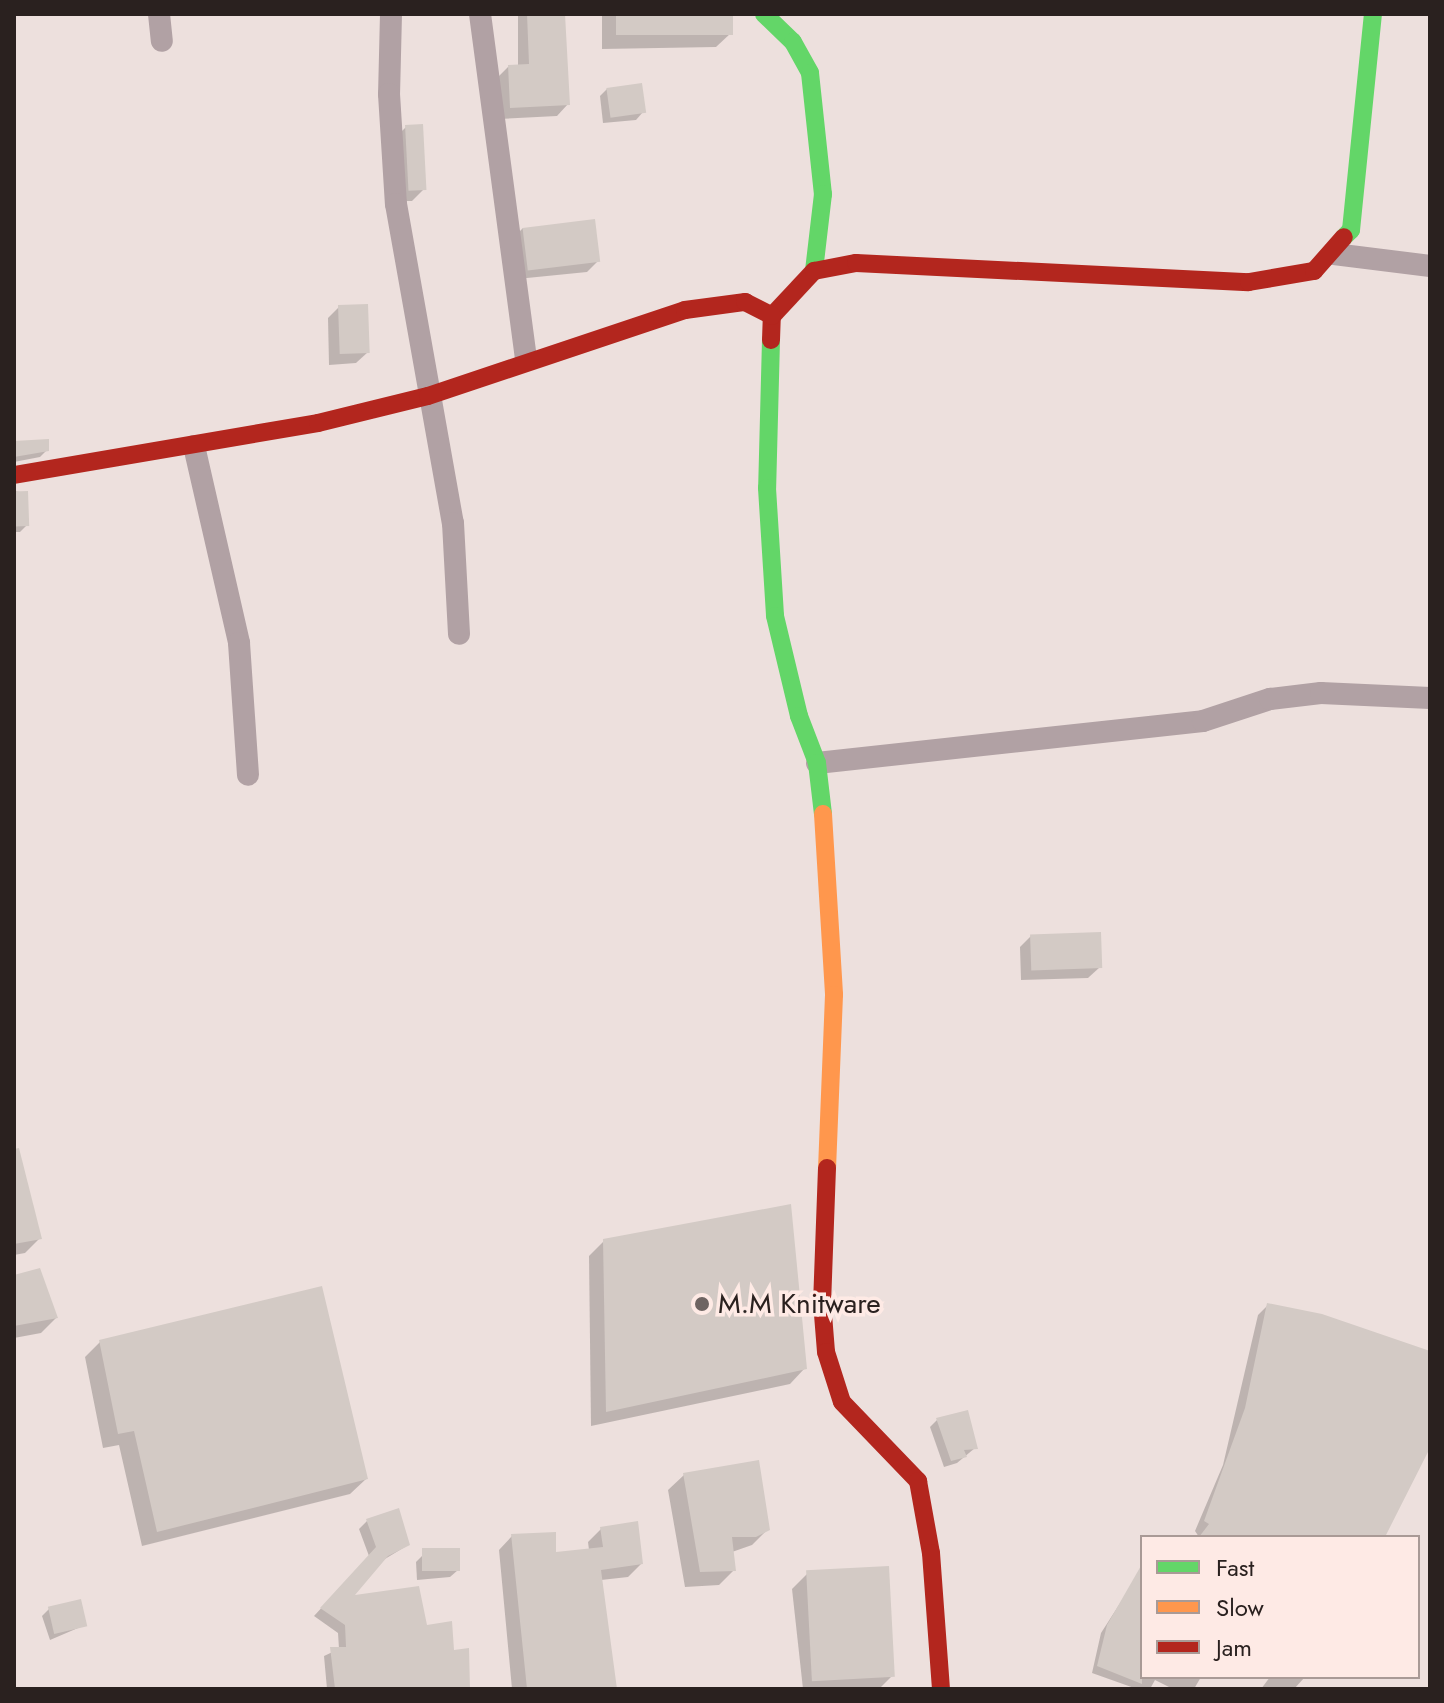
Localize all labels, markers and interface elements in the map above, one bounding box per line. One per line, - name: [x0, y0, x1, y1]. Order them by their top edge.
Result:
- place label: M.M Knitware: [718, 1287, 881, 1321]
- marker: M.M Knitware: [693, 1295, 711, 1313]
- legend: [1140, 1535, 1420, 1679]
- text: Fast: [1216, 1550, 1254, 1585]
- text: Slow: [1216, 1590, 1264, 1625]
- text: Jam: [1216, 1630, 1252, 1665]

